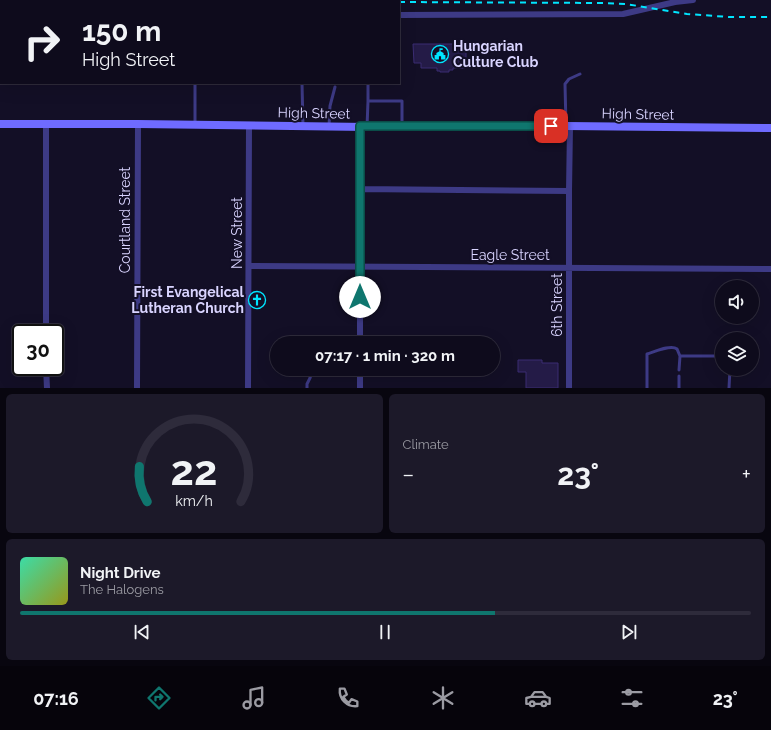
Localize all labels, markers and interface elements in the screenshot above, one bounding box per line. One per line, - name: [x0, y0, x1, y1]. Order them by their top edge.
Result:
- text: 150 m: [82, 15, 161, 48]
- icon: right: [16, 16, 68, 68]
- place label: Hungarian Culture Club: [453, 38, 538, 70]
- public building icon: Hungarian Culture Club: [430, 44, 450, 64]
- text: High Street: [82, 49, 175, 70]
- street label: High Street: [278, 104, 351, 122]
- street label: High Street: [602, 105, 675, 123]
- pin: [534, 109, 568, 143]
- icon: arrive: [540, 115, 562, 137]
- street label: Courtland Street: [117, 166, 133, 273]
- street label: New Street: [229, 197, 245, 269]
- street label: Eagle Street: [470, 247, 550, 263]
- street label: 6th Street: [549, 273, 565, 337]
- position arrow: [339, 276, 381, 318]
- map controls: [715, 280, 759, 376]
- button: sound: [715, 280, 759, 324]
- place label: First Evangelical Lutheran Church: [131, 284, 245, 316]
- church icon: First Evangelical Lutheran Church: [247, 290, 267, 310]
- speed limit sign: 30: [12, 324, 64, 376]
- button: layers: [715, 332, 759, 376]
- text: 07:17 · 1 min · 320 m: [315, 347, 455, 365]
- text: Climate: [403, 437, 449, 452]
- text: 22: [171, 445, 218, 494]
- text: 23°: [557, 457, 599, 492]
- text: −: [403, 461, 414, 487]
- text: +: [742, 461, 751, 487]
- text: km/h: [175, 492, 213, 508]
- text: Night Drive: [80, 564, 160, 582]
- text: The Halogens: [80, 582, 164, 597]
- icon: previous: [131, 621, 153, 643]
- icon: pause: [374, 621, 396, 643]
- icon: next: [618, 621, 640, 643]
- icon: directions: [145, 684, 173, 712]
- icon: music: [240, 684, 268, 712]
- icon: phone: [334, 684, 362, 712]
- icon: climate: [429, 684, 457, 712]
- icon: car: [524, 684, 552, 712]
- icon: filters: [618, 684, 646, 712]
- text: 07:16: [33, 688, 79, 709]
- text: 23°: [713, 688, 738, 709]

